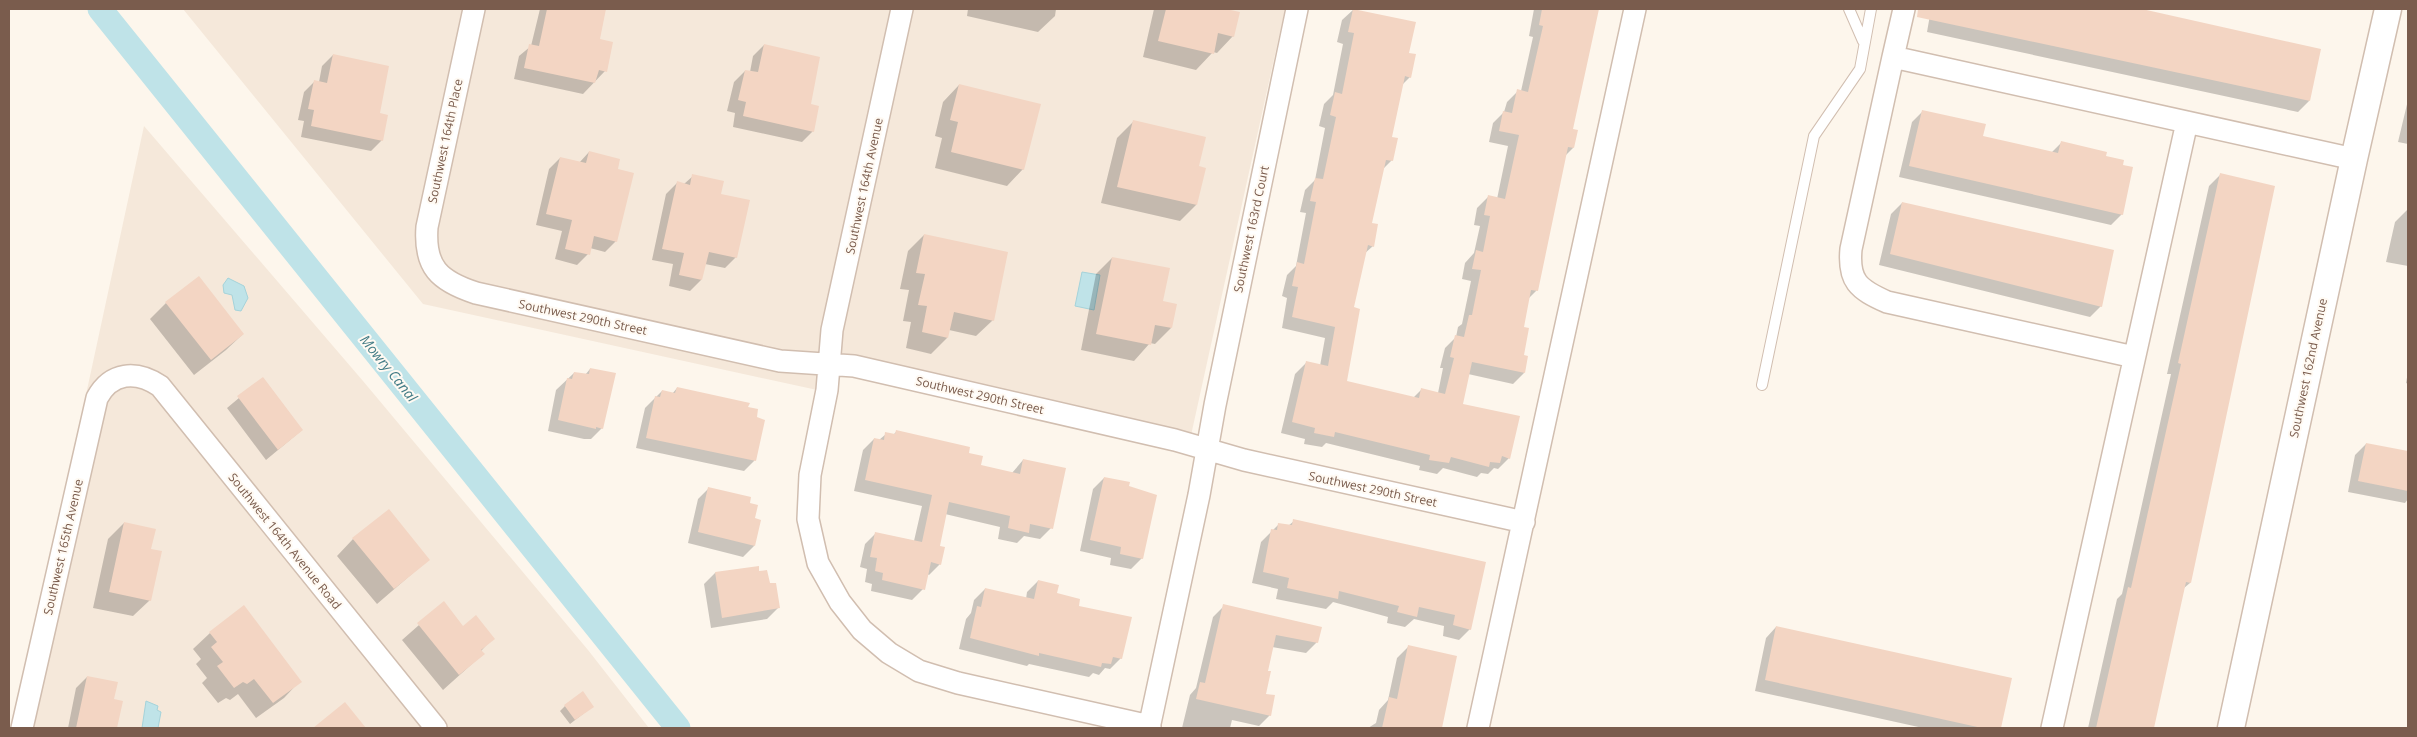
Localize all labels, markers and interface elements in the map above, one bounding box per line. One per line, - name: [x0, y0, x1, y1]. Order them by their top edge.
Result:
- street label: Southwest 164th Place: [424, 77, 467, 205]
- street label: Southwest 164th Avenue: [841, 116, 887, 256]
- street label: Southwest 163rd Court: [1229, 164, 1273, 294]
- street label: Southwest 290th Street: [517, 295, 649, 339]
- street label: Southwest 162nd Avenue: [2285, 296, 2331, 439]
- water label: Mowry Canal: [356, 331, 422, 406]
- street label: Southwest 290th Street: [914, 372, 1046, 418]
- street label: Southwest 290th Street: [1307, 467, 1439, 511]
- street label: Southwest 164th Avenue Road: [225, 469, 345, 613]
- street label: Southwest 165th Avenue: [39, 477, 87, 617]

